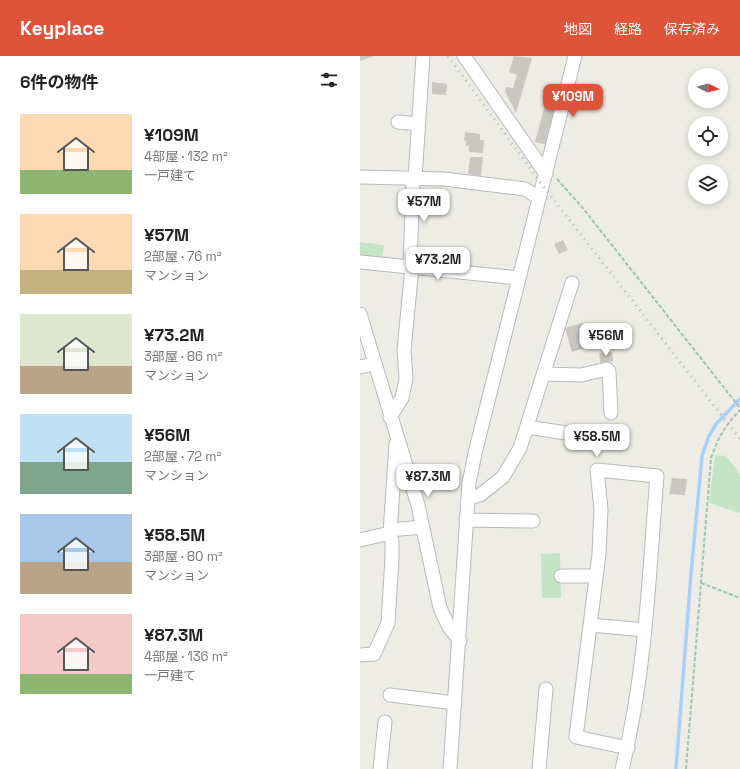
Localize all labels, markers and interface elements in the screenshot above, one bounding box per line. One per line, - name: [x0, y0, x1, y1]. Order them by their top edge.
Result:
- text: Keyplace: [20, 16, 104, 41]
- text: 地図: [564, 20, 592, 38]
- text: 経路: [614, 20, 642, 38]
- text: 保存済み: [664, 20, 720, 38]
- north arrow: [688, 68, 728, 108]
- map controls: [688, 68, 728, 204]
- icon: filters: [318, 69, 340, 91]
- text: 6件の物件: [20, 71, 99, 93]
- pin: ¥109M: [545, 84, 601, 118]
- text: ¥109M: [552, 88, 594, 105]
- button: locate: [688, 116, 728, 156]
- text: ¥109M: [144, 124, 199, 146]
- icon: home: [52, 130, 100, 178]
- text: 4部屋 · 132 m²: [144, 148, 228, 165]
- button: layers: [688, 164, 728, 204]
- text: 一戸建て: [144, 167, 196, 184]
- pin: ¥57M: [400, 189, 448, 223]
- text: ¥57M: [407, 193, 441, 210]
- text: ¥57M: [144, 224, 189, 246]
- icon: home: [52, 230, 100, 278]
- pin: ¥73.2M: [405, 247, 471, 281]
- text: 2部屋 · 76 m²: [144, 248, 221, 265]
- text: ¥73.2M: [415, 251, 461, 268]
- text: マンション: [144, 267, 209, 284]
- pin: ¥56M: [582, 323, 630, 357]
- text: ¥73.2M: [144, 324, 204, 346]
- text: ¥56M: [588, 327, 624, 344]
- icon: home: [52, 330, 100, 378]
- text: 3部屋 · 86 m²: [144, 348, 222, 365]
- text: マンション: [144, 367, 209, 384]
- text: ¥56M: [144, 424, 190, 446]
- pin: ¥58.5M: [564, 424, 630, 458]
- text: ¥58.5M: [574, 428, 620, 445]
- icon: home: [52, 430, 100, 478]
- text: 2部屋 · 72 m²: [144, 448, 221, 465]
- pin: ¥87.3M: [395, 464, 461, 498]
- text: マンション: [144, 467, 209, 484]
- text: ¥87.3M: [405, 468, 451, 485]
- text: ¥58.5M: [144, 524, 205, 546]
- icon: home: [52, 530, 100, 578]
- text: 3部屋 · 80 m²: [144, 548, 223, 565]
- text: マンション: [144, 567, 209, 584]
- text: ¥87.3M: [144, 624, 203, 646]
- icon: home: [52, 630, 100, 678]
- text: 4部屋 · 136 m²: [144, 648, 228, 665]
- text: 一戸建て: [144, 667, 196, 684]

